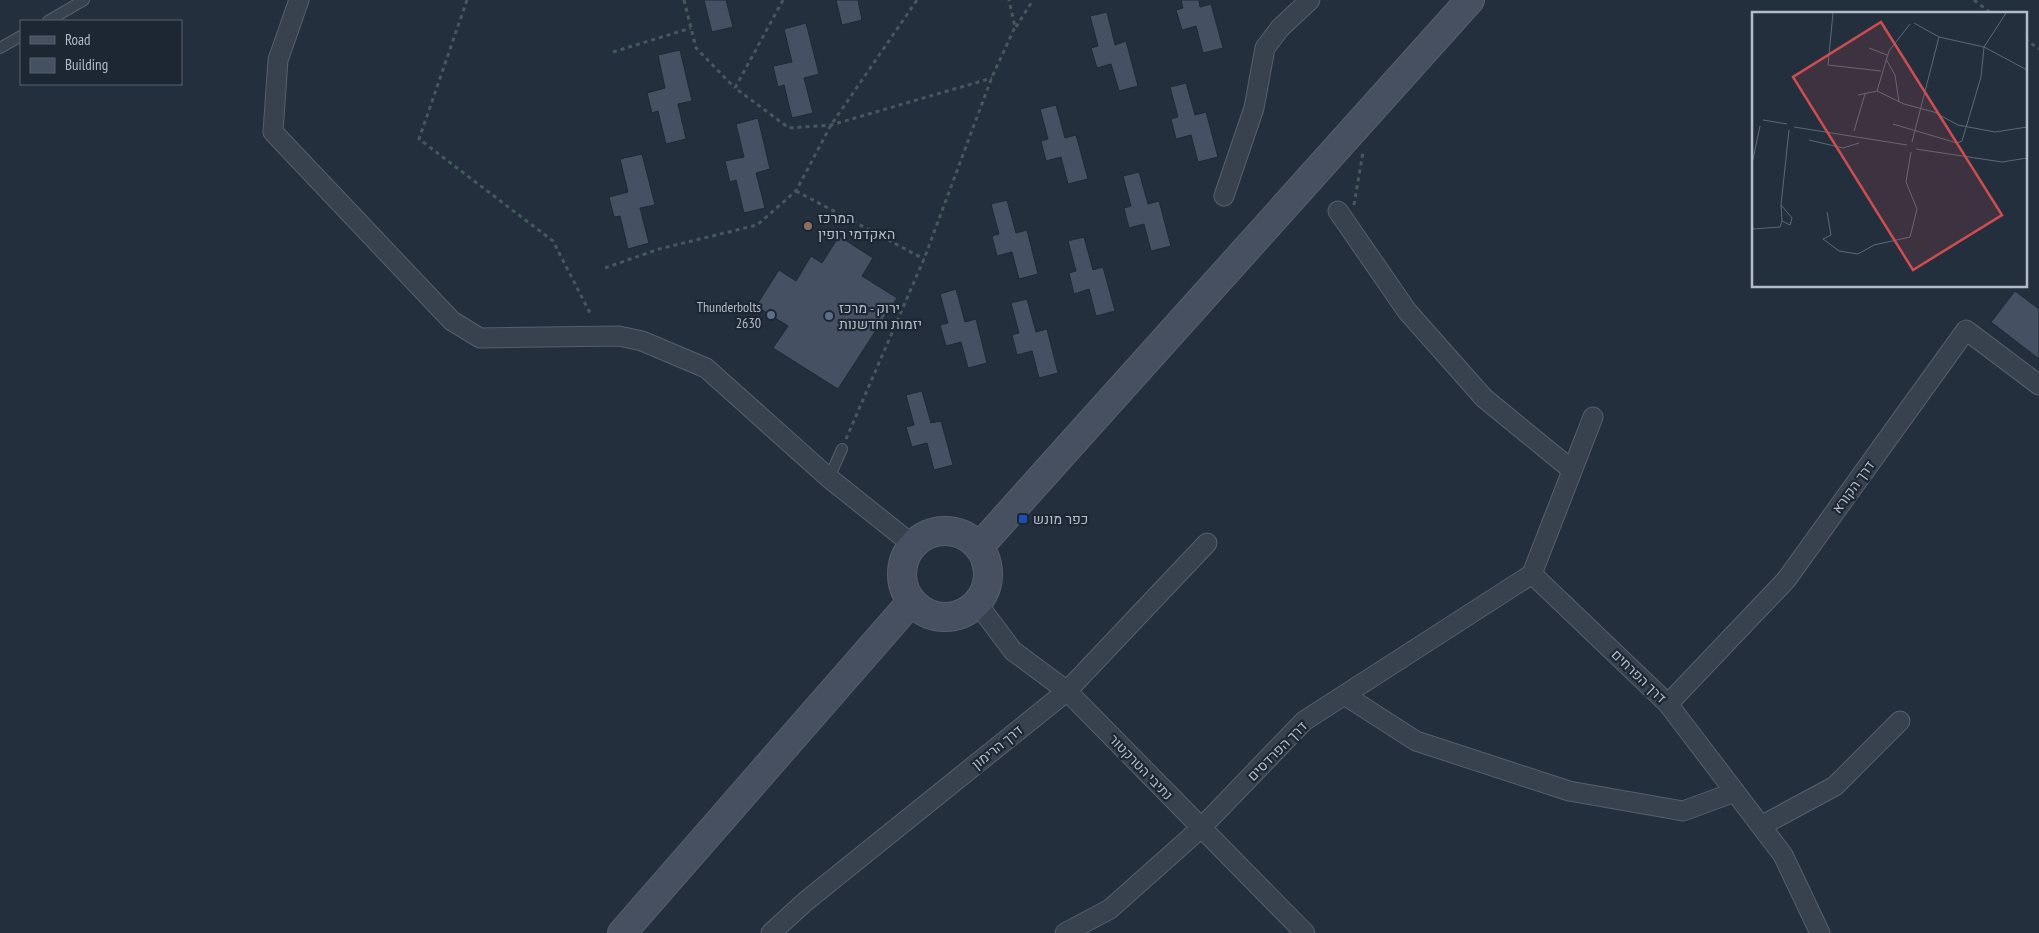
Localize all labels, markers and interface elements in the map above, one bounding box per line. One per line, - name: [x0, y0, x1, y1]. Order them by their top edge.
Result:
- inset map: [1752, 12, 2026, 288]
- legend: [20, 20, 182, 85]
- text: Road: [65, 30, 91, 49]
- text: Building: [65, 55, 108, 74]
- place label: המרכז האקדמי רופין: [818, 209, 895, 243]
- marker: המרכז האקדמי רופין: [802, 220, 814, 232]
- place label: Thunderbolts 2630: [697, 298, 761, 332]
- place label: ירוק - מרכז יזמות וחדשנות: [839, 299, 922, 333]
- marker: Thunderbolts 2630: [765, 309, 777, 321]
- marker: ירוק - מרכז יזמות וחדשנות: [823, 310, 835, 322]
- street label: דרך הקורא: [1828, 457, 1878, 517]
- place label: כפר מונש: [1033, 510, 1088, 528]
- marker: כפר מונש: [1017, 513, 1029, 525]
- street label: דרך הפרחים: [1608, 645, 1670, 707]
- street label: דרך הפרדסים: [1243, 717, 1311, 785]
- street label: דרך הרימון: [968, 721, 1026, 773]
- street label: נתיבי הטרקטור: [1105, 730, 1177, 804]

